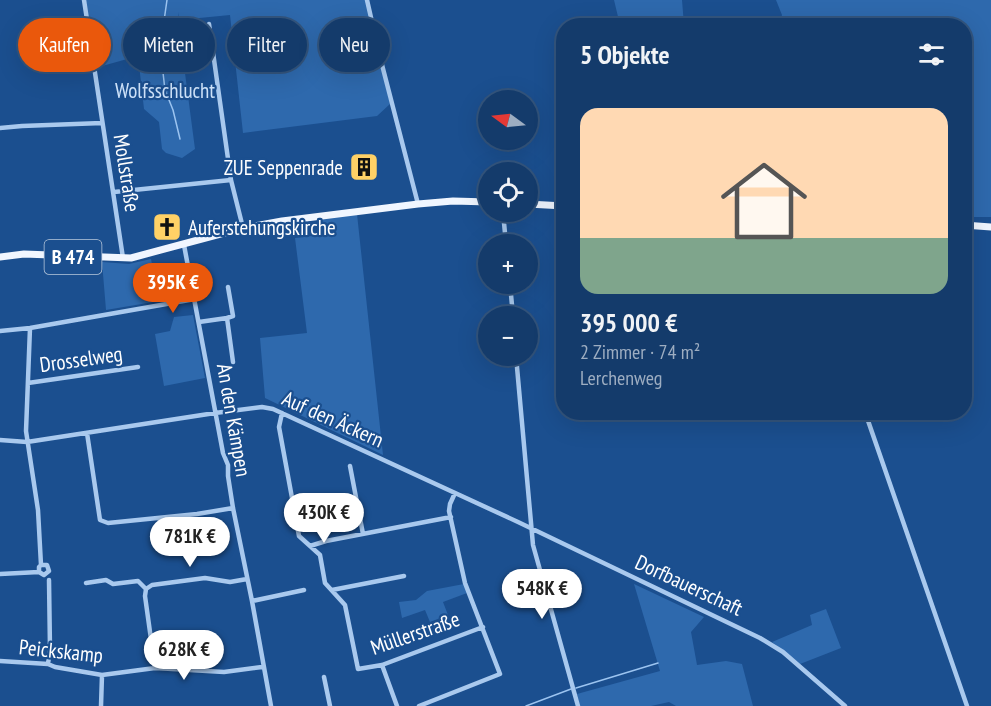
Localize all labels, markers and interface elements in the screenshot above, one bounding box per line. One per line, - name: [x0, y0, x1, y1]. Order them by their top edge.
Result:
- chip: Kaufen: [18, 18, 111, 72]
- chip: Mieten: [123, 18, 215, 72]
- chip: Filter: [227, 18, 307, 72]
- chip: Neu: [319, 18, 390, 72]
- text: 5 Objekte: [580, 38, 670, 71]
- icon: filters: [915, 38, 948, 71]
- park label: Wolfsschlucht: [115, 77, 215, 104]
- north arrow: [478, 90, 538, 150]
- map controls: [478, 90, 538, 366]
- street label: Mollstraße: [108, 132, 146, 214]
- icon: home: [710, 147, 818, 255]
- building icon: ZUE Seppenrade: [348, 151, 380, 183]
- place label: ZUE Seppenrade: [224, 154, 343, 181]
- button: locate: [478, 162, 538, 222]
- church icon: Auferstehungskirche: [151, 211, 183, 243]
- place label: Auferstehungskirche: [188, 214, 336, 241]
- button: +: [478, 234, 538, 294]
- road number: B 474: [44, 240, 101, 274]
- pin: 395K €: [124, 263, 222, 314]
- text: 395K €: [147, 269, 199, 295]
- button: −: [478, 306, 538, 366]
- text: 395 000 €: [580, 306, 678, 339]
- text: 2 Zimmer · 74 m²: [580, 339, 700, 365]
- street label: Drosselweg: [38, 340, 124, 378]
- street label: An den Kämpen: [211, 361, 257, 479]
- text: Lerchenweg: [580, 365, 662, 391]
- street label: Auf den Äckern: [278, 385, 388, 453]
- pin: 430K €: [275, 493, 373, 544]
- text: 430K €: [298, 499, 350, 525]
- pin: 781K €: [141, 517, 239, 568]
- text: 781K €: [164, 523, 216, 549]
- street label: Dorfbauerschaft: [631, 548, 747, 622]
- pin: 548K €: [493, 569, 591, 620]
- text: 548K €: [516, 575, 568, 601]
- street label: Müllerstraße: [367, 605, 463, 661]
- pin: 628K €: [135, 630, 233, 681]
- street label: Peickskamp: [18, 633, 104, 669]
- text: 628K €: [158, 636, 210, 662]

